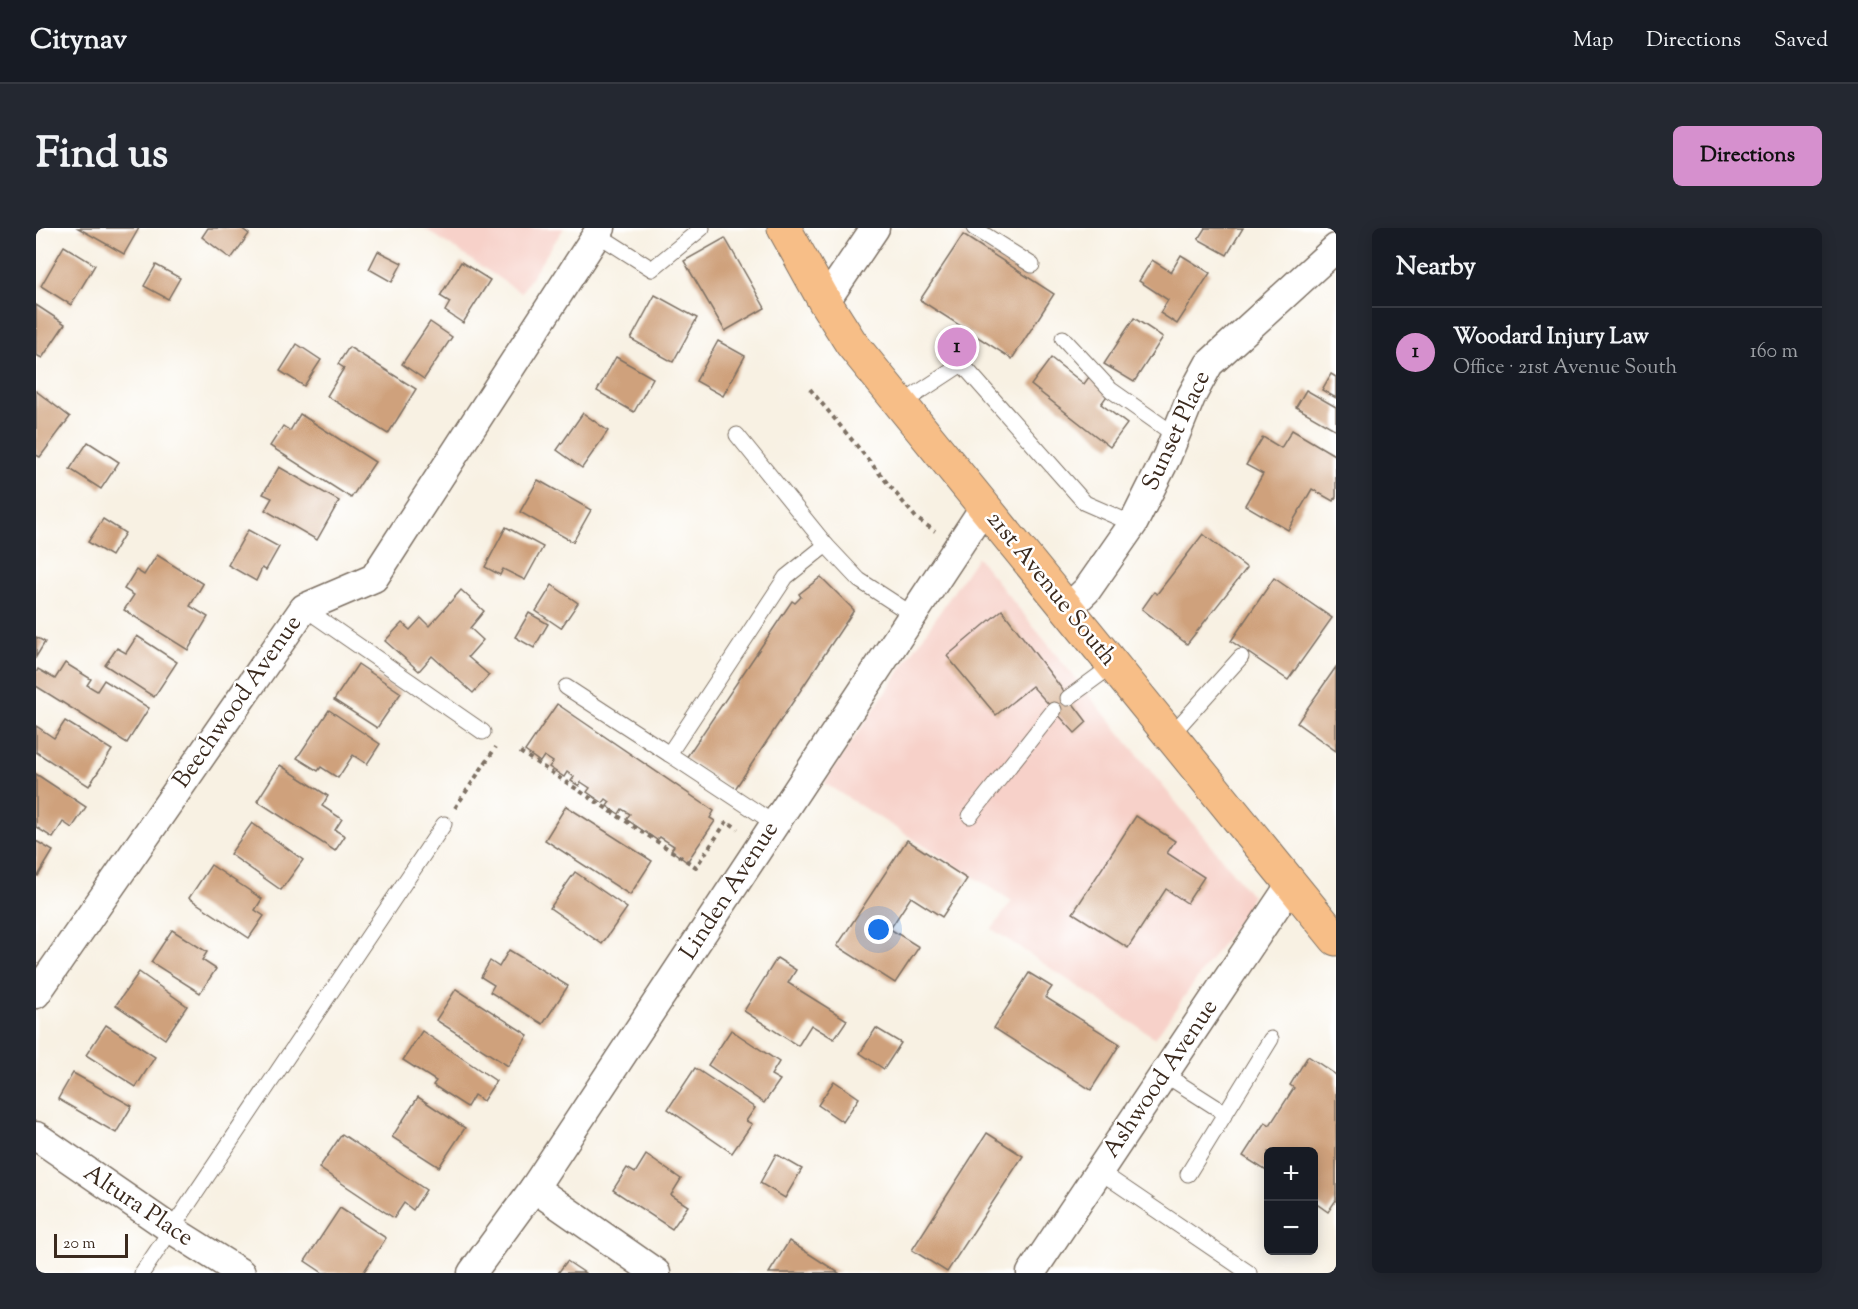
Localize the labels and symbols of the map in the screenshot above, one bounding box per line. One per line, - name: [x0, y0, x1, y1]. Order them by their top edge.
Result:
- pin: 1: [938, 324, 976, 370]
- street label: Sunset Place: [1134, 365, 1220, 497]
- street label: 21st Avenue South: [978, 504, 1124, 674]
- street label: Beechwood Avenue: [165, 609, 311, 795]
- street label: Linden Avenue: [672, 815, 788, 967]
- your location: [864, 915, 893, 944]
- street label: Ashwood Avenue: [1095, 993, 1227, 1165]
- street label: Altura Place: [76, 1157, 200, 1255]
- scale bar: [54, 1231, 128, 1258]

